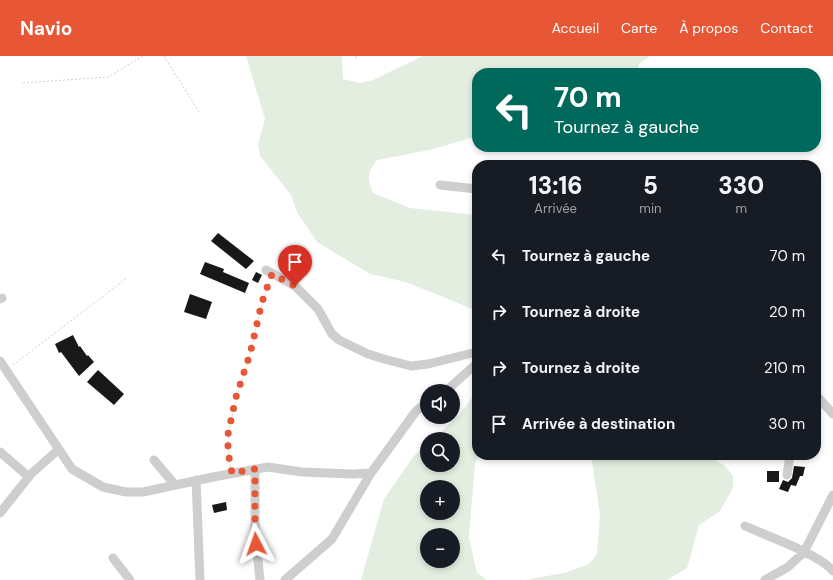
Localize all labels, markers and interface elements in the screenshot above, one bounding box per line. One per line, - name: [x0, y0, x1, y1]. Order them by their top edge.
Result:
- text: Navio: [20, 16, 72, 41]
- text: Accueil: [552, 19, 599, 37]
- text: Carte: [621, 19, 657, 37]
- text: À propos: [679, 19, 738, 37]
- text: Contact: [760, 19, 813, 37]
- text: 70 m: [554, 79, 622, 116]
- icon: left: [488, 84, 540, 136]
- text: Tournez à gauche: [554, 115, 699, 139]
- text: 13:16: [529, 170, 583, 201]
- text: 5: [643, 170, 658, 201]
- text: 330: [718, 170, 764, 201]
- text: Arrivée: [534, 200, 577, 217]
- text: min: [639, 200, 661, 217]
- text: m: [735, 200, 747, 217]
- pin: [278, 245, 312, 286]
- icon: left: [488, 245, 510, 267]
- text: Tournez à gauche: [522, 246, 650, 266]
- text: 70 m: [770, 246, 805, 266]
- icon: arrive: [284, 251, 306, 273]
- icon: right: [488, 301, 510, 323]
- text: Tournez à droite: [522, 302, 640, 322]
- text: 20 m: [769, 302, 805, 322]
- icon: right: [488, 357, 510, 379]
- text: Tournez à droite: [522, 358, 640, 378]
- text: 210 m: [764, 358, 805, 378]
- map controls: [420, 384, 460, 568]
- button: sound: [420, 384, 460, 424]
- icon: arrive: [488, 413, 510, 435]
- text: Arrivée à destination: [522, 414, 675, 434]
- text: 30 m: [769, 414, 805, 434]
- button: search: [420, 432, 460, 472]
- button: +: [420, 480, 460, 520]
- position arrow: [235, 523, 277, 565]
- button: −: [420, 528, 460, 568]

